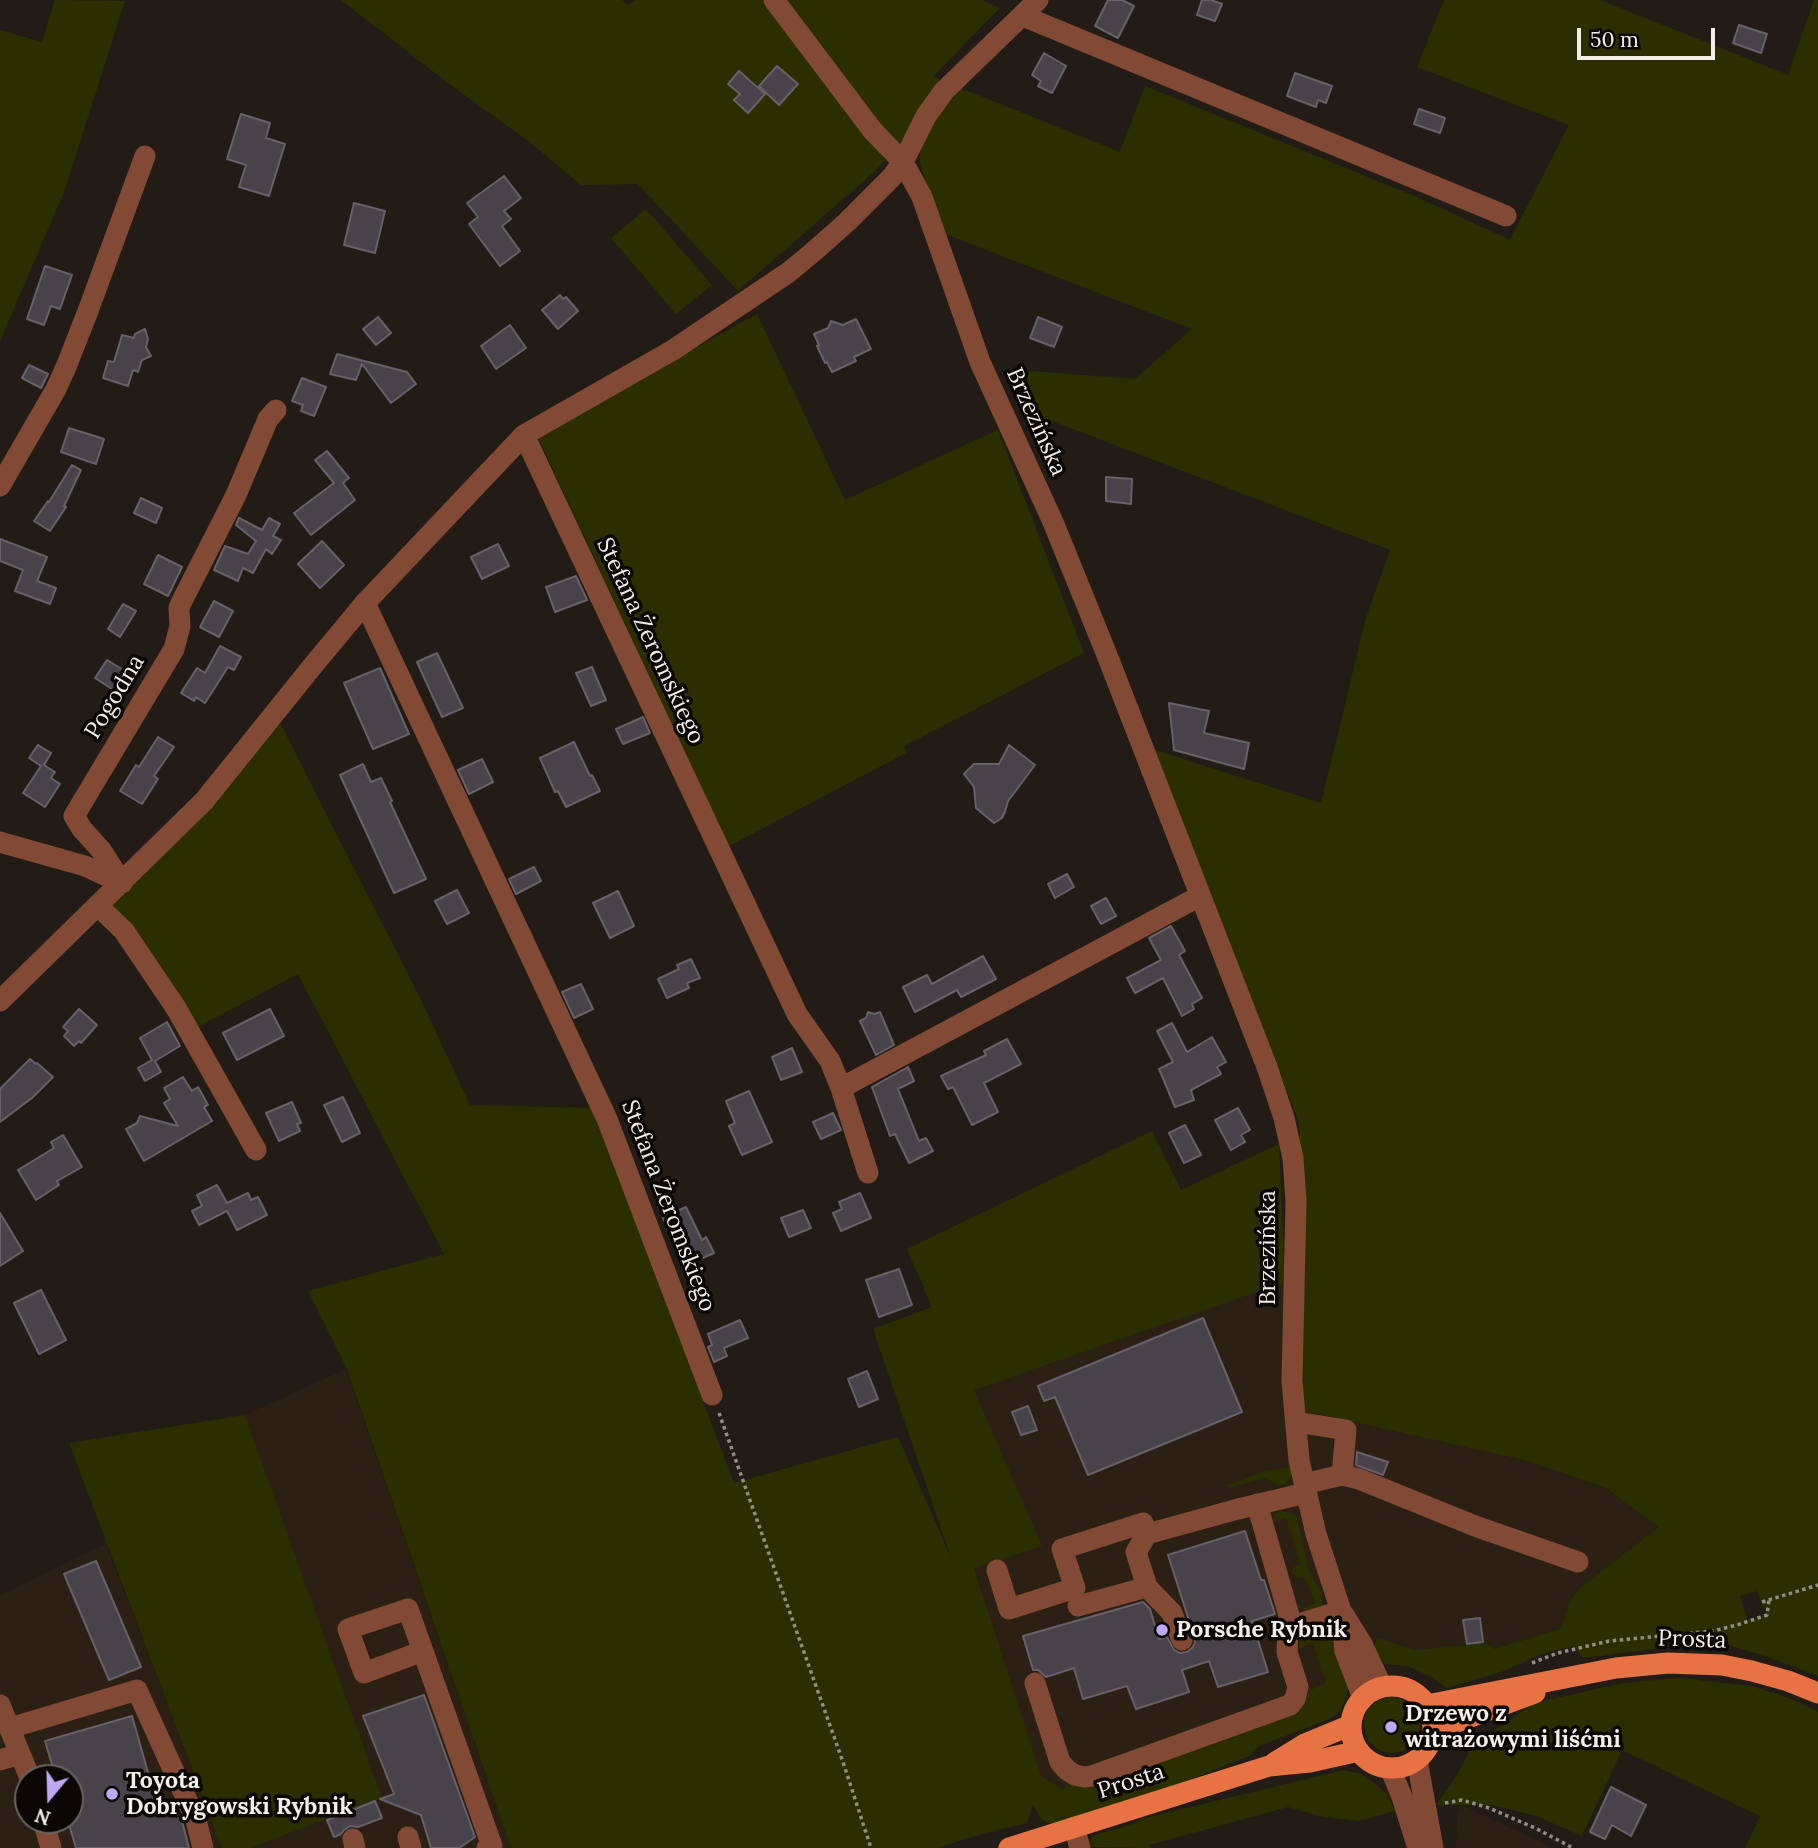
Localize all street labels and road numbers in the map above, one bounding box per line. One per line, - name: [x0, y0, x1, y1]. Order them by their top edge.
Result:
- street label: Brzezińska: [1000, 364, 1072, 480]
- street label: Stefana Żeromskiego: [590, 534, 710, 748]
- street label: Pogodna: [79, 650, 151, 744]
- street label: Stefana Żeromskiego: [615, 1096, 721, 1316]
- street label: Brzezińska: [1254, 1190, 1282, 1306]
- street label: Prosta: [1657, 1625, 1727, 1655]
- street label: Prosta: [1094, 1758, 1168, 1806]

